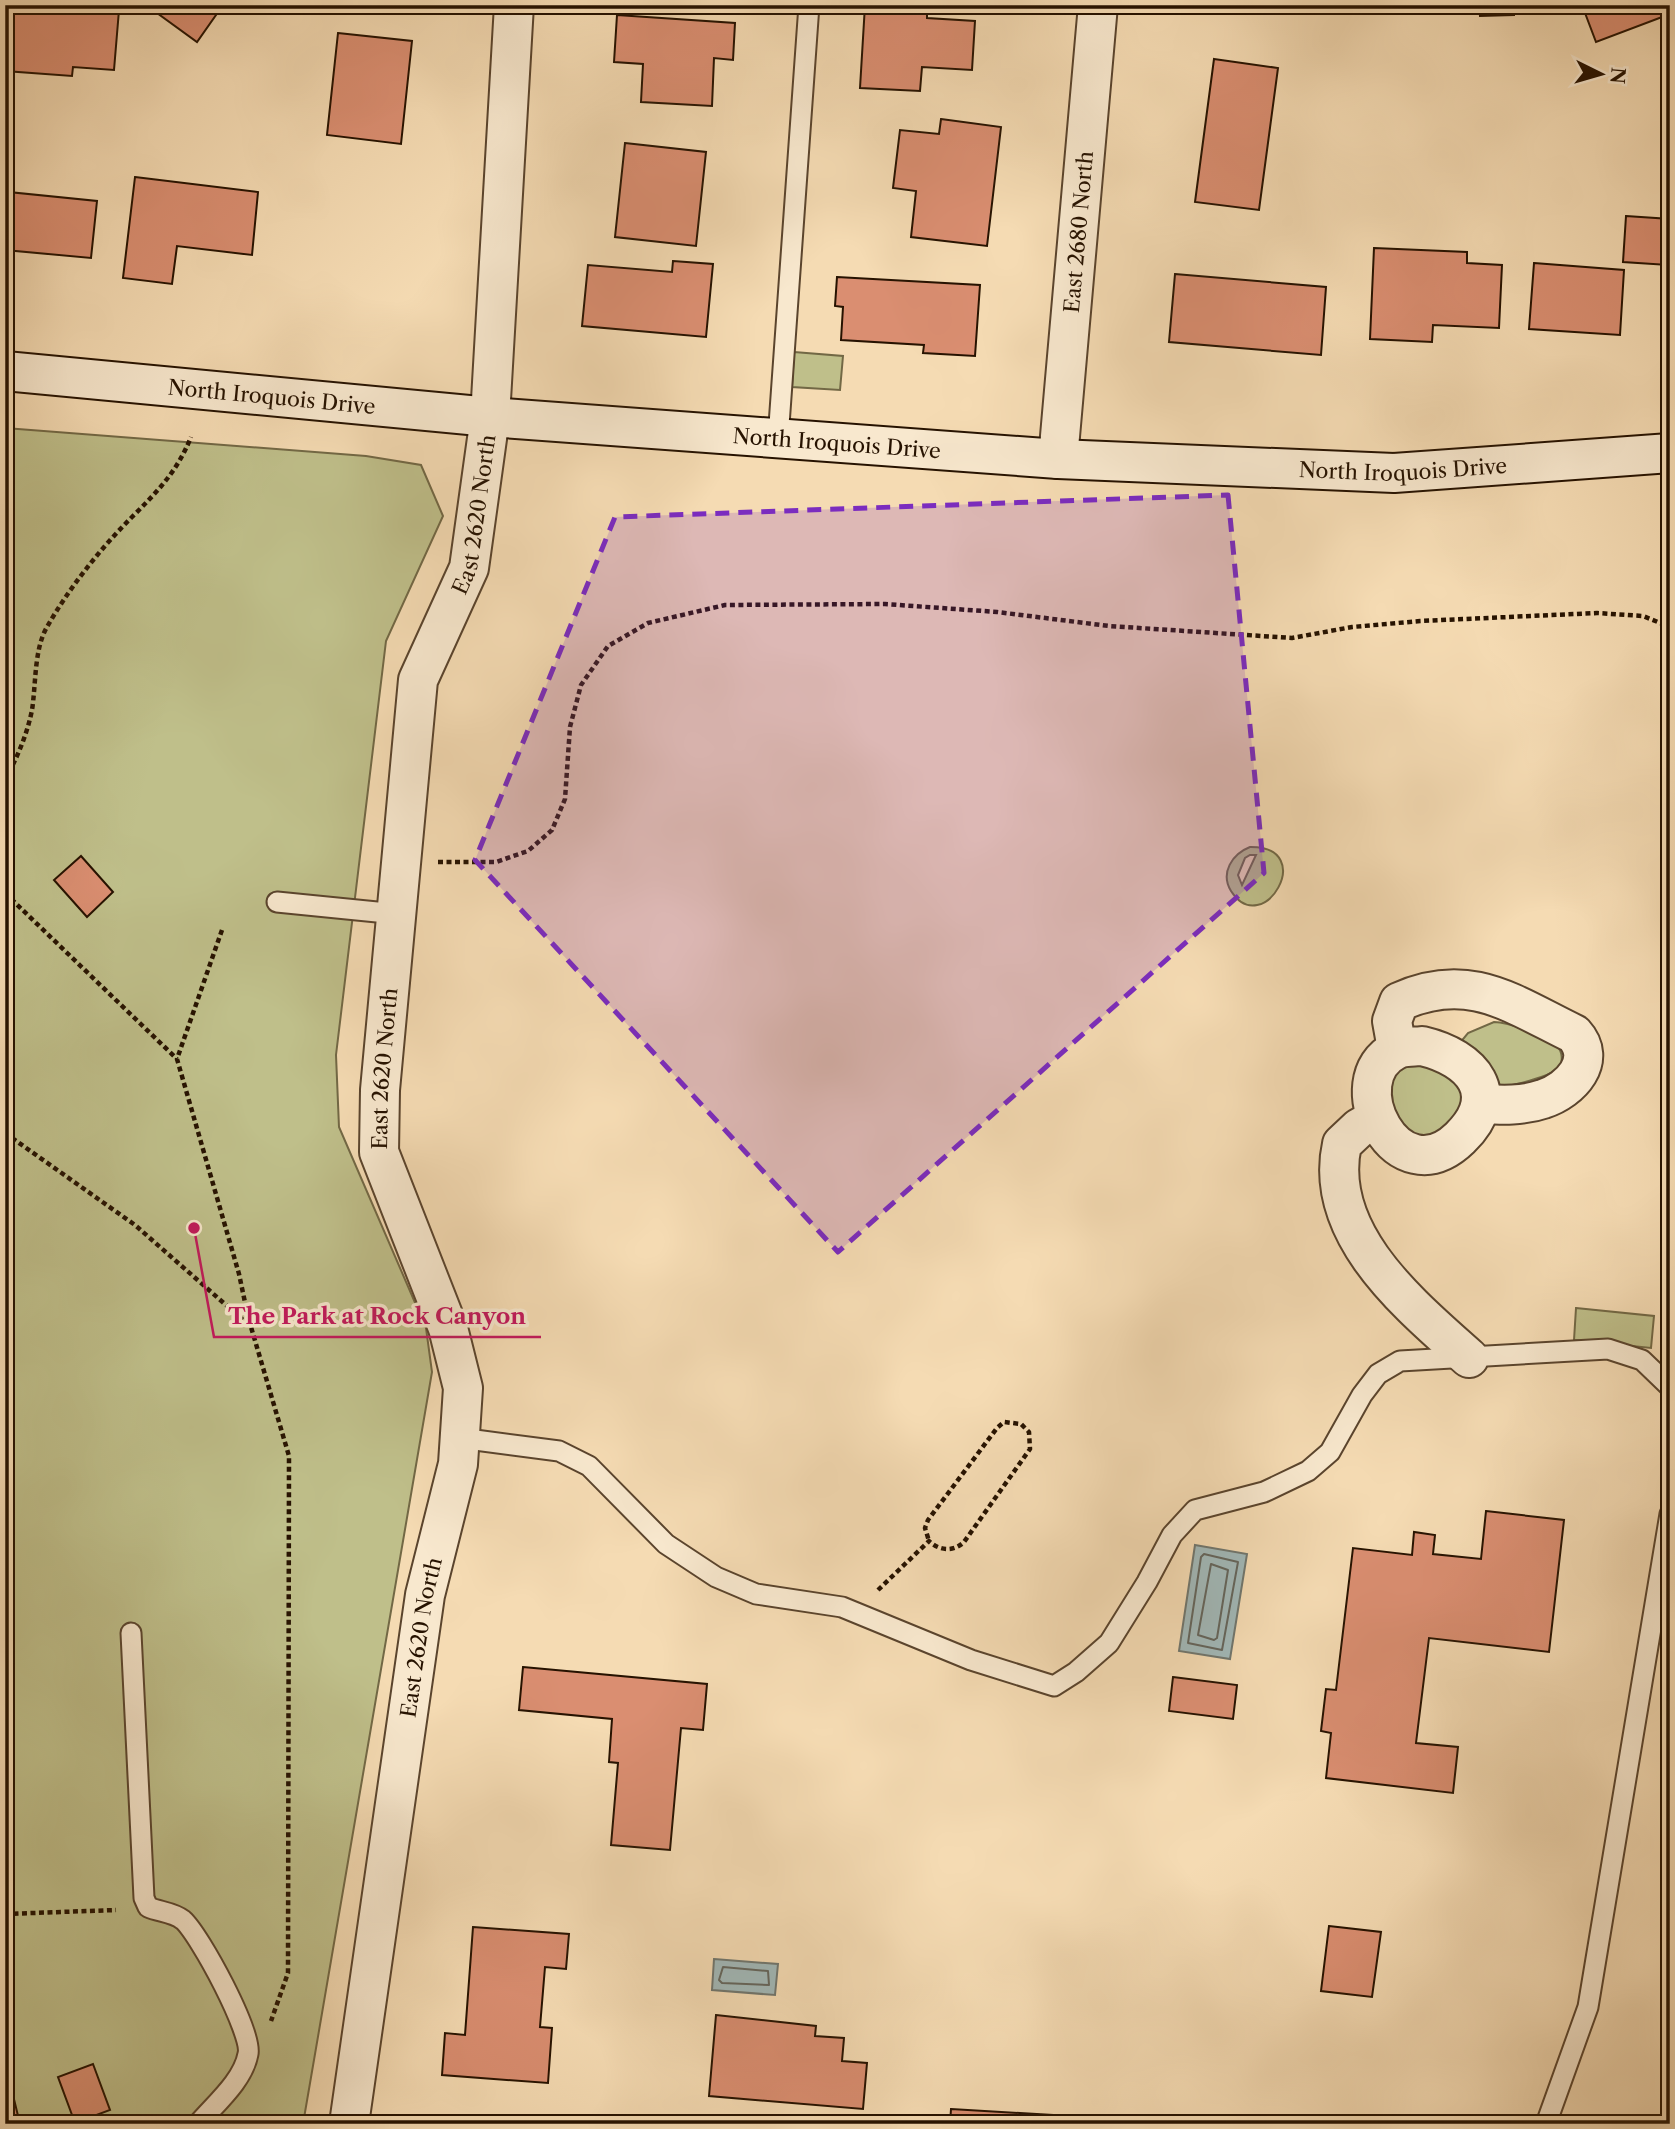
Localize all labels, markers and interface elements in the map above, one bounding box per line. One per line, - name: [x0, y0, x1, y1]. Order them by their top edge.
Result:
- north arrow: [1566, 38, 1636, 108]
- text: N: [1605, 66, 1630, 85]
- street label: East 2680 North: [1058, 150, 1098, 314]
- street label: North Iroquois Drive: [167, 374, 377, 419]
- street label: North Iroquois Drive: [732, 422, 942, 463]
- street label: East 2620 North: [446, 433, 500, 598]
- street label: North Iroquois Drive: [1298, 452, 1508, 486]
- street label: East 2620 North: [367, 987, 402, 1150]
- callout: The Park at Rock Canyon: [214, 1293, 541, 1337]
- text: The Park at Rock Canyon: [228, 1302, 526, 1330]
- street label: East 2620 North: [395, 1554, 447, 1719]

